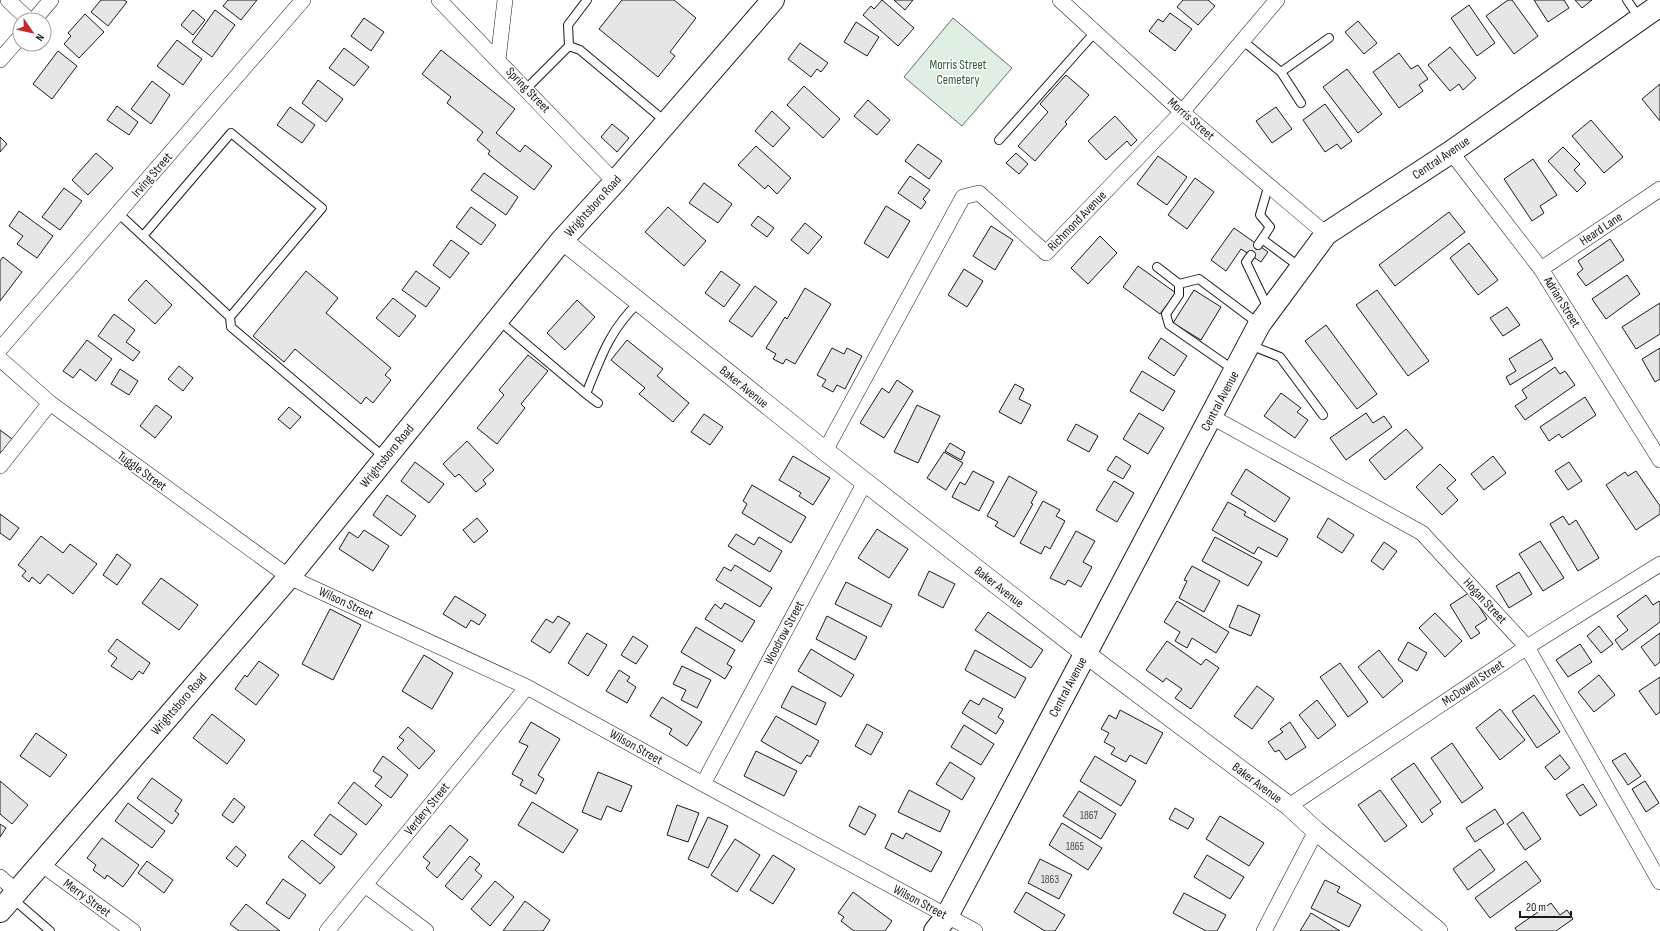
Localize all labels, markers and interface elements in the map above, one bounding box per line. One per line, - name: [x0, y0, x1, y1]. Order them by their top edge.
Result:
- north arrow: [12, 12, 52, 52]
- text: N: [33, 31, 47, 43]
- park label: Morris Street Cemetery: [929, 57, 987, 88]
- street label: Spring Street: [502, 64, 554, 116]
- street label: Morris Street: [1164, 94, 1218, 144]
- street label: Central Avenue: [1409, 133, 1473, 183]
- street label: Irving Street: [128, 149, 176, 201]
- street label: Wrightsboro Road: [561, 172, 625, 240]
- street label: Richmond Avenue: [1044, 187, 1110, 255]
- street label: Heard Lane: [1576, 209, 1626, 249]
- street label: Adrian Street: [1540, 273, 1584, 330]
- street label: Baker Avenue: [716, 362, 772, 412]
- street label: Central Avenue: [1197, 368, 1243, 434]
- street label: Wrightsboro Road: [356, 421, 418, 491]
- street label: Tuggle Street: [114, 448, 170, 494]
- street label: Baker Avenue: [971, 563, 1027, 611]
- street label: Hogan Street: [1460, 575, 1510, 627]
- street label: Wilson Street: [316, 583, 376, 623]
- street label: Woodrow Street: [760, 598, 808, 668]
- street label: Central Avenue: [1045, 654, 1091, 720]
- street label: McDowell Street: [1439, 656, 1507, 710]
- street label: Wrightsboro Road: [148, 670, 210, 738]
- street label: Wilson Street: [607, 726, 665, 768]
- street label: Baker Avenue: [1229, 759, 1285, 807]
- street label: Verdery Street: [401, 779, 453, 839]
- house number: 1867: [1080, 809, 1099, 822]
- house number: 1865: [1066, 840, 1084, 853]
- house number: 1863: [1041, 873, 1059, 886]
- street label: Merry Street: [60, 875, 114, 921]
- street label: Wilson Street: [890, 881, 950, 923]
- scale bar: [1520, 893, 1571, 919]
- text: 20 m: [1526, 900, 1546, 915]

